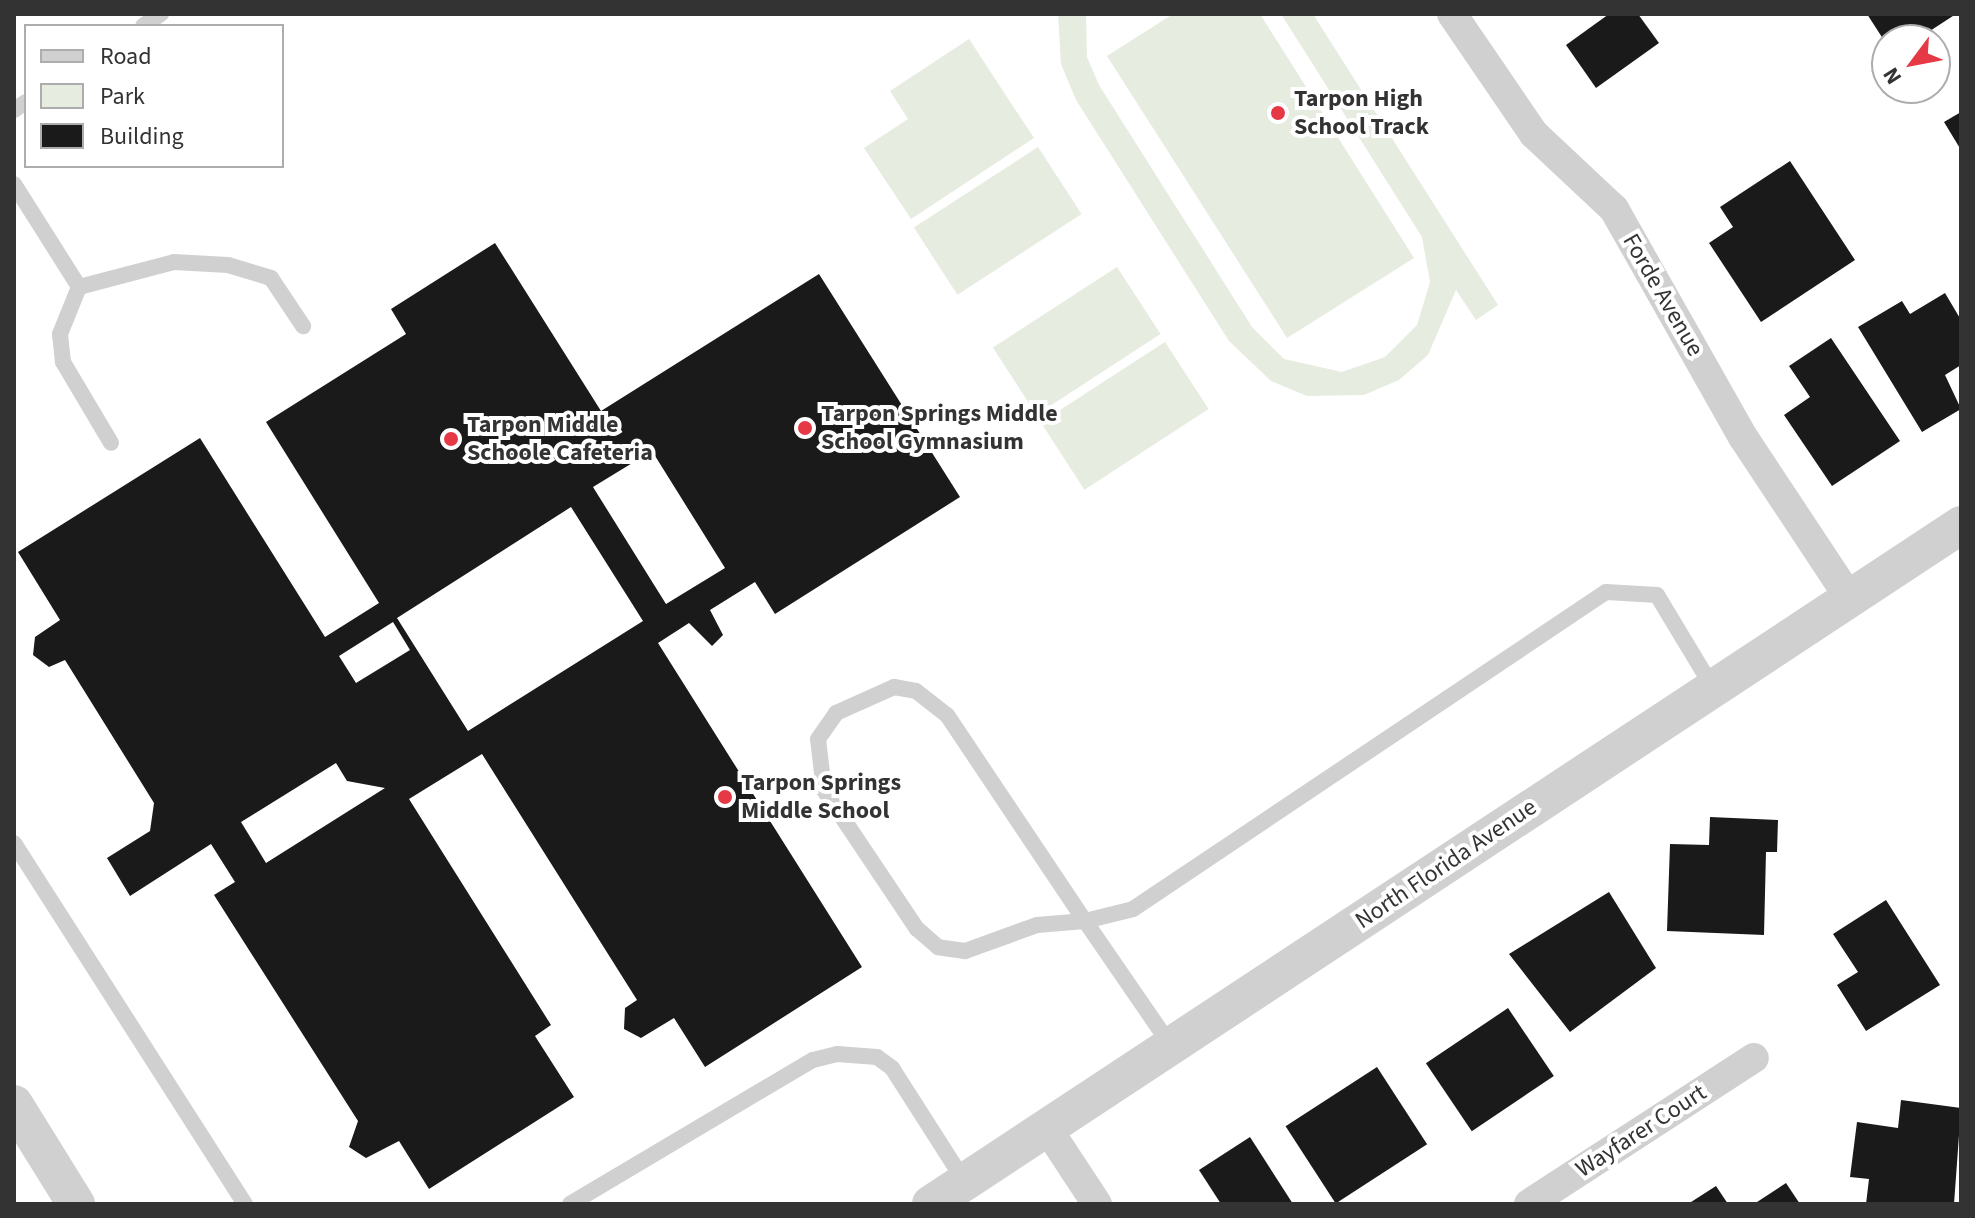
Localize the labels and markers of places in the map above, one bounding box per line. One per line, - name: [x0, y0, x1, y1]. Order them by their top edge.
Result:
- place label: Tarpon High School Track: [1294, 85, 1429, 141]
- marker: Tarpon High School Track: [1269, 104, 1287, 122]
- place label: Tarpon Springs Middle School Gymnasium: [821, 400, 1058, 456]
- place label: Tarpon Middle Schoole Cafeteria: [467, 411, 653, 467]
- marker: Tarpon Springs Middle School Gymnasium: [796, 419, 814, 437]
- marker: Tarpon Middle Schoole Cafeteria: [442, 430, 460, 448]
- place label: Tarpon Springs Middle School: [741, 769, 901, 825]
- marker: Tarpon Springs Middle School: [716, 788, 734, 806]

